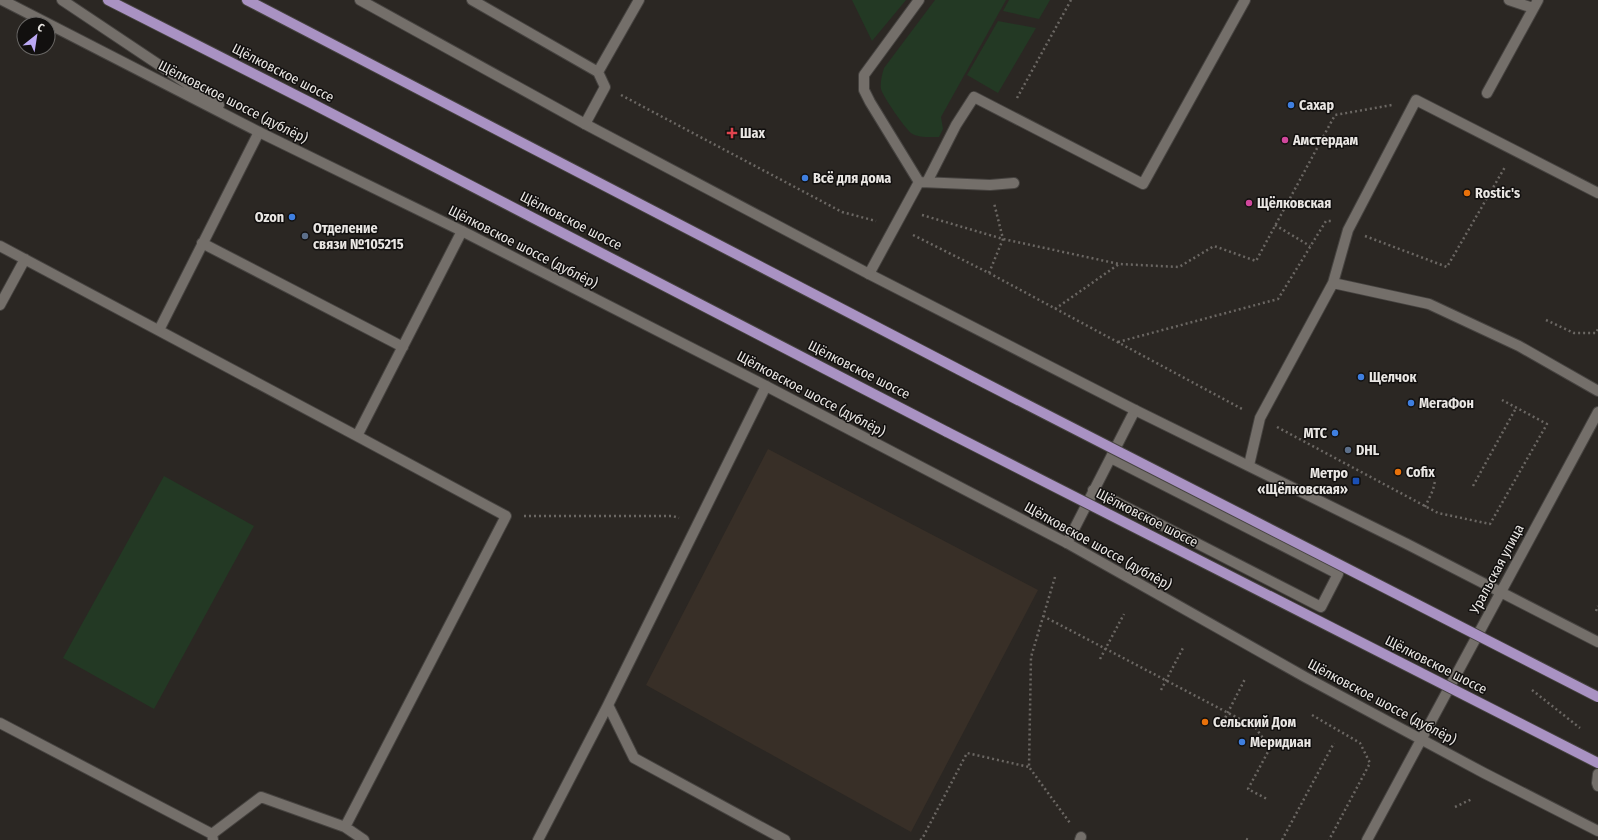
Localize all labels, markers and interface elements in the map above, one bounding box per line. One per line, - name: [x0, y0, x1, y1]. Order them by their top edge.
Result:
- north arrow: [16, 16, 56, 56]
- text: С: [35, 21, 47, 35]
- street label: Щёлковское шоссе: [229, 40, 337, 106]
- street label: Щёлковское шоссе (дублёр): [155, 57, 311, 147]
- place label: Сахар: [1299, 97, 1334, 114]
- marker: Сахар: [1286, 100, 1296, 110]
- place label: Шах: [740, 125, 765, 142]
- marker: Шах: [727, 128, 737, 138]
- place label: Амстердам: [1292, 132, 1359, 149]
- marker: Амстердам: [1280, 135, 1290, 145]
- place label: Всё для дома: [813, 170, 891, 187]
- marker: Всё для дома: [800, 173, 810, 183]
- place label: Rostic's: [1475, 185, 1520, 202]
- street label: Щёлковское шоссе: [517, 188, 625, 254]
- marker: Rostic's: [1462, 188, 1472, 198]
- place label: Щёлковская: [1257, 195, 1331, 212]
- marker: Щёлковская: [1244, 198, 1254, 208]
- street label: Щёлковское шоссе (дублёр): [445, 202, 601, 292]
- place label: Ozon: [255, 209, 284, 226]
- marker: Ozon: [287, 212, 297, 222]
- place label: Отделение связи №105215: [313, 220, 404, 253]
- marker: Отделение связи №105215: [300, 231, 310, 241]
- street label: Щёлковское шоссе: [805, 337, 913, 403]
- street label: Щёлковское шоссе (дублёр): [734, 348, 888, 440]
- place label: Щелчок: [1369, 369, 1418, 386]
- marker: Щелчок: [1356, 372, 1366, 382]
- place label: МегаФон: [1419, 395, 1474, 412]
- marker: МегаФон: [1406, 398, 1416, 408]
- place label: МТС: [1303, 425, 1328, 442]
- marker: МТС: [1330, 428, 1340, 438]
- place label: DHL: [1356, 442, 1380, 459]
- marker: DHL: [1343, 445, 1353, 455]
- place label: Cofix: [1406, 464, 1435, 481]
- place label: Метро «Щёлковская»: [1257, 465, 1349, 498]
- marker: Cofix: [1393, 467, 1403, 477]
- marker: Метро «Щёлковская»: [1351, 476, 1361, 486]
- street label: Щёлковское шоссе: [1093, 485, 1201, 551]
- street label: Щёлковское шоссе (дублёр): [1021, 498, 1175, 594]
- street label: Уральская улица: [1466, 521, 1528, 618]
- street label: Щёлковское шоссе: [1382, 632, 1490, 698]
- street label: Щёлковское шоссе (дублёр): [1305, 656, 1459, 748]
- place label: Сельский Дом: [1213, 714, 1296, 731]
- marker: Сельский Дом: [1200, 717, 1210, 727]
- place label: Меридиан: [1250, 734, 1311, 751]
- marker: Меридиан: [1237, 737, 1247, 747]

